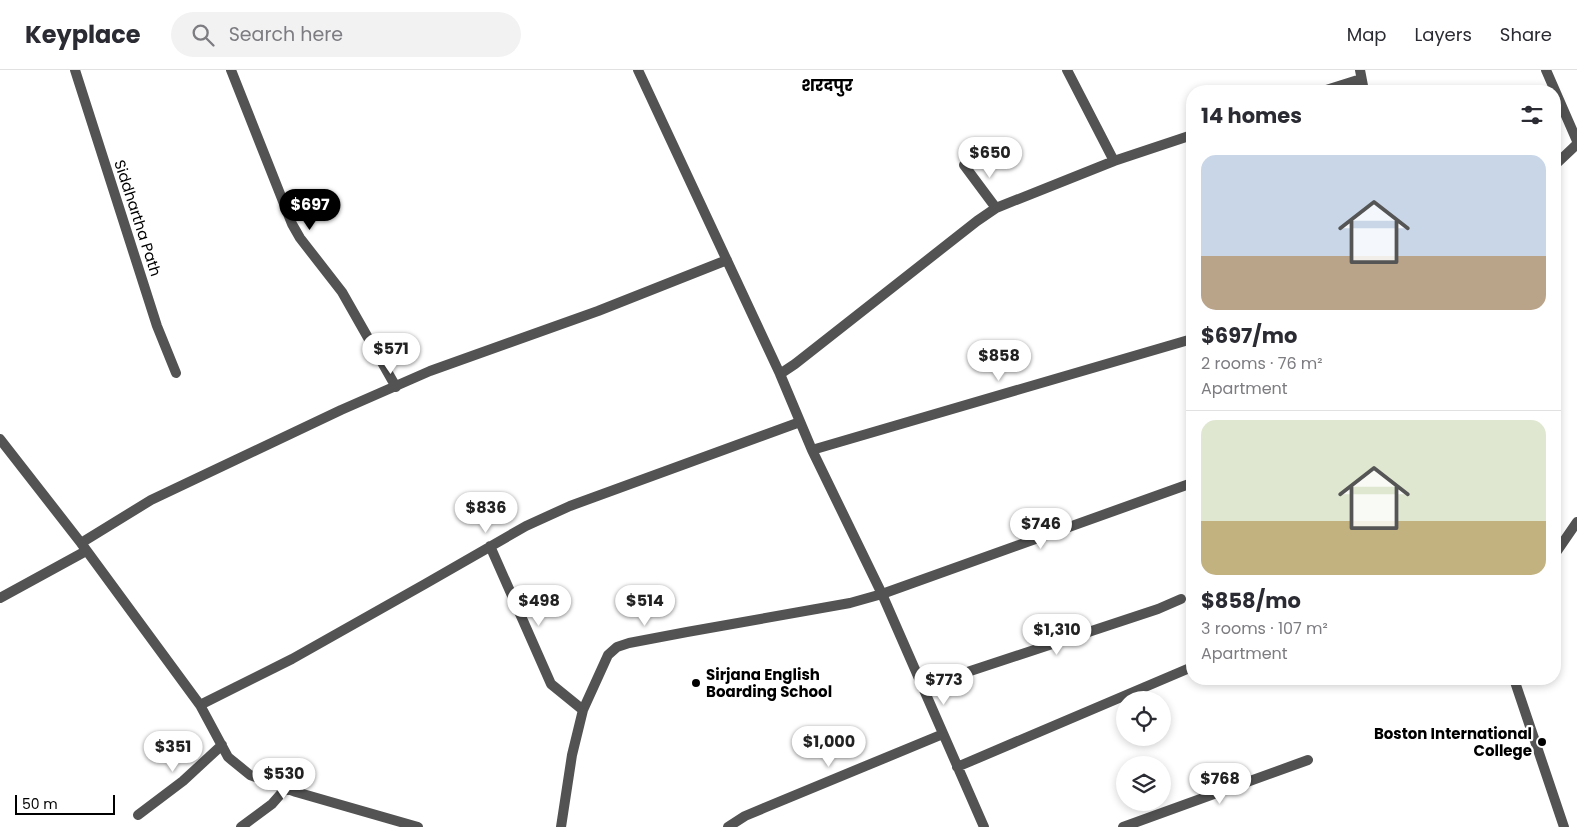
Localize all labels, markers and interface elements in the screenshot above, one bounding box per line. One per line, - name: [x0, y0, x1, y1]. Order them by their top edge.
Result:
- search box: [171, 12, 521, 57]
- text: Keyplace: [25, 18, 141, 51]
- icon: search: [189, 21, 217, 49]
- text: Search here: [229, 21, 343, 48]
- text: Map: [1347, 22, 1387, 47]
- text: Layers: [1415, 22, 1472, 47]
- text: Share: [1500, 22, 1552, 47]
- district label: शरदपुर: [801, 74, 853, 97]
- text: 14 homes: [1201, 101, 1302, 130]
- icon: filters: [1518, 101, 1546, 129]
- pin: $650: [960, 136, 1020, 179]
- text: $650: [969, 141, 1011, 164]
- street label: Siddhartha Path: [109, 157, 167, 279]
- icon: home: [1329, 187, 1419, 277]
- pin: $697: [280, 189, 340, 231]
- text: $697: [290, 193, 330, 216]
- text: $697/mo: [1201, 321, 1297, 350]
- pin: $571: [361, 332, 421, 375]
- text: $571: [373, 337, 409, 360]
- pin: $858: [969, 340, 1029, 382]
- text: $858: [978, 344, 1020, 367]
- text: 2 rooms · 76 m²: [1201, 352, 1323, 375]
- text: Apartment: [1201, 377, 1288, 400]
- icon: home: [1329, 453, 1419, 543]
- pin: $836: [456, 492, 516, 534]
- text: $836: [466, 496, 506, 519]
- pin: $746: [1011, 508, 1071, 550]
- text: $746: [1021, 512, 1061, 535]
- pin: $498: [509, 584, 569, 627]
- pin: $514: [615, 584, 675, 627]
- text: $858/mo: [1201, 586, 1301, 615]
- text: $498: [518, 589, 560, 612]
- text: $514: [626, 589, 664, 612]
- pin: $1,310: [1016, 614, 1098, 656]
- text: 3 rooms · 107 m²: [1201, 617, 1328, 640]
- text: $1,310: [1033, 618, 1081, 641]
- text: Apartment: [1201, 642, 1288, 665]
- place label: Sirjana English Boarding School: [706, 664, 832, 702]
- pin: $773: [914, 664, 974, 706]
- text: $773: [925, 668, 963, 691]
- marker: Sirjana English Boarding School: [690, 677, 702, 689]
- map controls: [1116, 691, 1171, 811]
- button: locate: [1116, 691, 1171, 746]
- place label: Boston International College: [1374, 723, 1532, 761]
- pin: $1,000: [788, 726, 870, 768]
- pin: $351: [143, 730, 203, 773]
- text: $1,000: [803, 730, 855, 753]
- text: $351: [155, 735, 191, 758]
- marker: Boston International College: [1536, 736, 1548, 748]
- button: layers: [1116, 756, 1171, 811]
- pin: $530: [254, 758, 314, 800]
- text: $530: [263, 762, 305, 785]
- pin: $768: [1190, 762, 1250, 805]
- text: $768: [1200, 767, 1240, 790]
- scale bar: [15, 792, 115, 815]
- text: 50 m: [22, 794, 58, 814]

